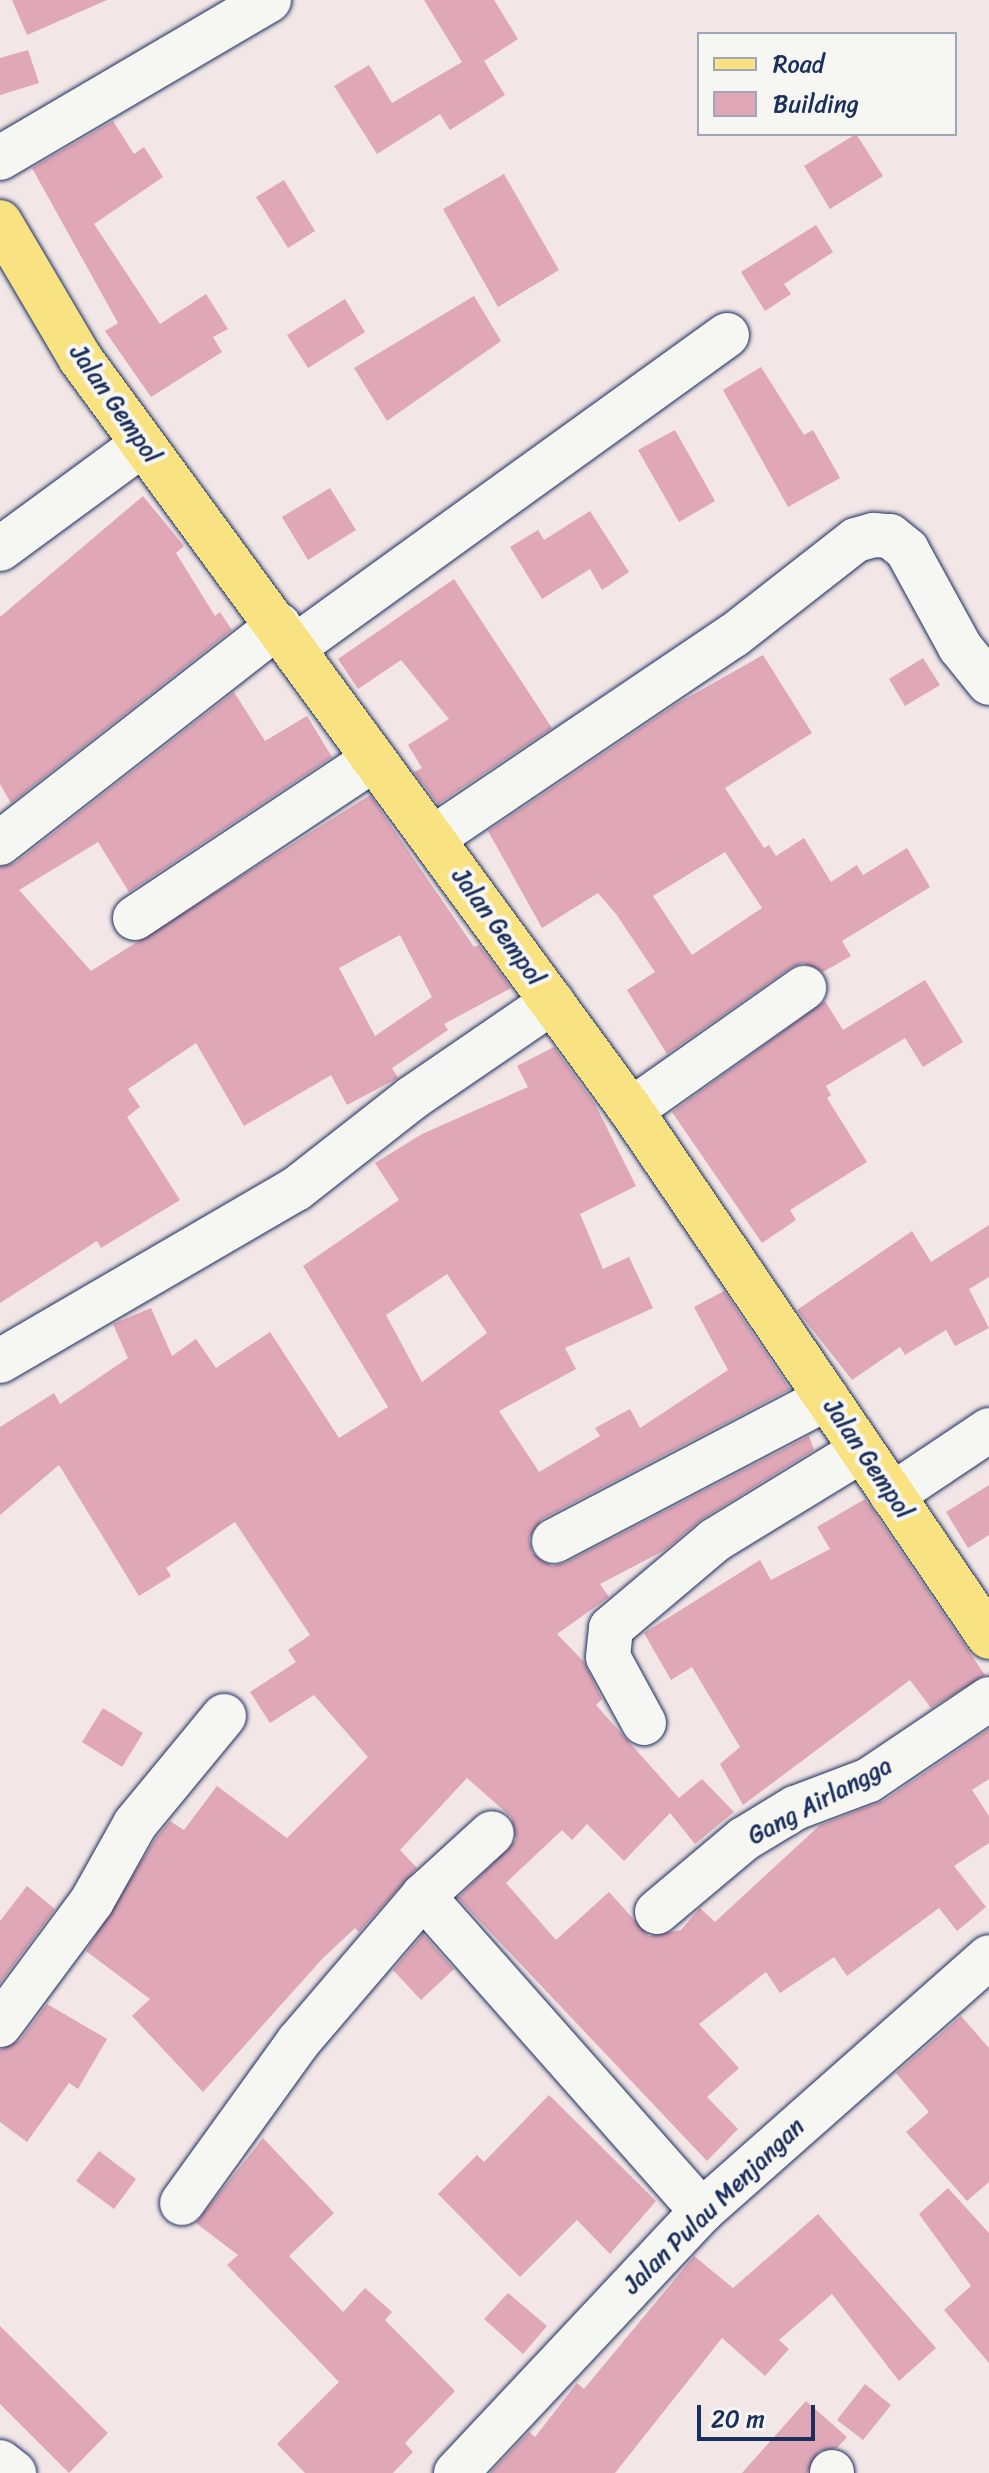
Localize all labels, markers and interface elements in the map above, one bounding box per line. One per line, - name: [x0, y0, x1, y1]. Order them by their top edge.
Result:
- legend: [697, 32, 957, 136]
- text: Road: [773, 43, 824, 85]
- text: Building: [773, 83, 859, 125]
- street label: Jalan Gempol: [63, 339, 167, 469]
- street label: Jalan Gempol: [446, 862, 550, 992]
- street label: Jalan Gempol: [817, 1393, 919, 1525]
- street label: Gang Airlangga: [743, 1751, 897, 1851]
- street label: Jalan Pulau Menjangan: [617, 2112, 811, 2300]
- scale bar: [701, 2389, 819, 2439]
- text: 20 m: [711, 2398, 765, 2440]

